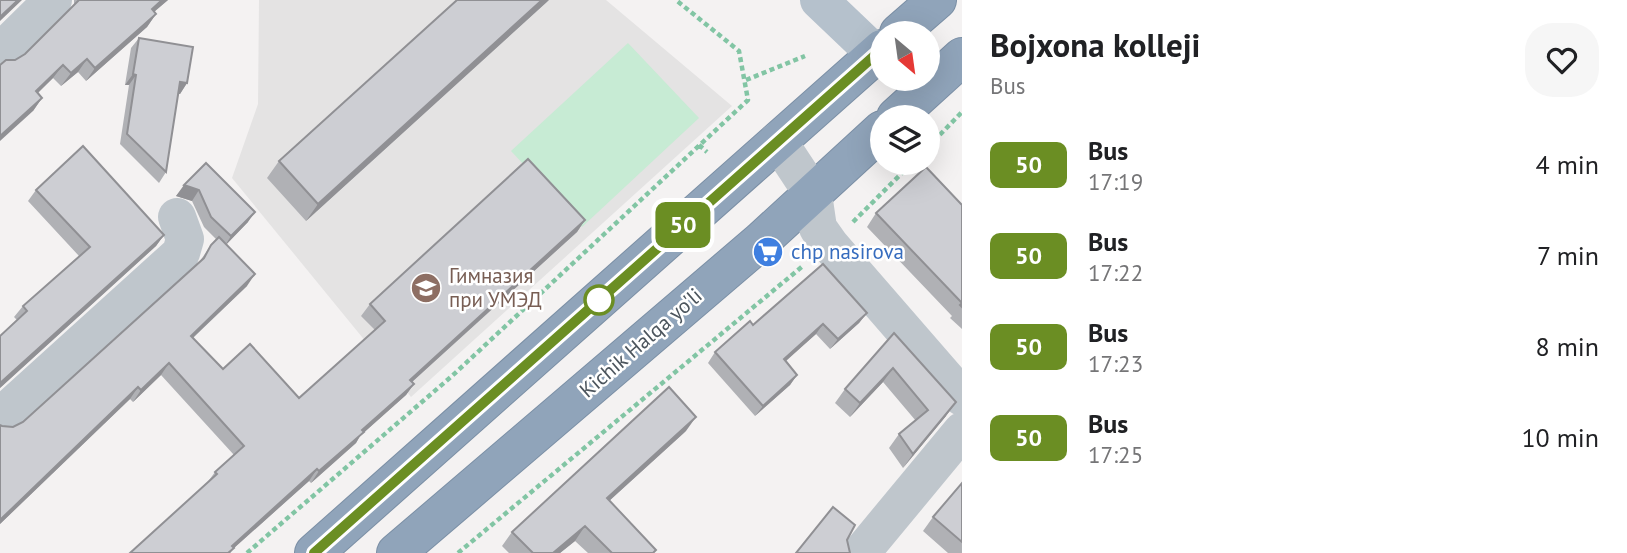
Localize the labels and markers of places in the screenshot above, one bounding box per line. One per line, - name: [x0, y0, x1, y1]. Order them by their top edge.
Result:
- supermarket icon: chp nasirova: [751, 235, 785, 269]
- place label: chp nasirova: [791, 238, 904, 265]
- place label: Гимназия при УМЭД: [449, 262, 542, 313]
- school or university icon: Гимназия при УМЭД: [409, 271, 443, 305]
- unlabelled marker: [584, 285, 614, 315]

